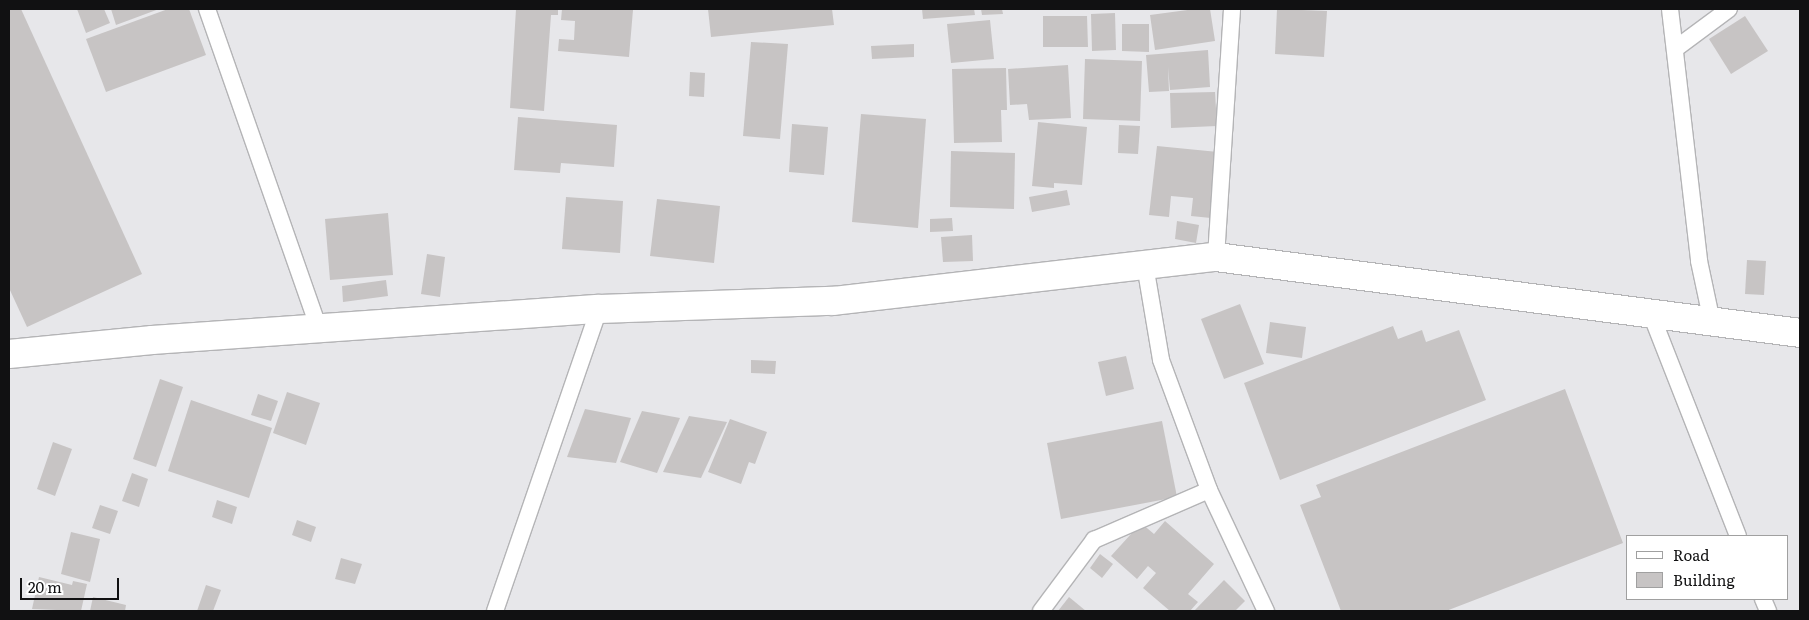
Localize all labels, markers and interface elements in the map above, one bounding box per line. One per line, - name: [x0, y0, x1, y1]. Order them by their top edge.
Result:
- legend: [1626, 535, 1789, 600]
- text: Road: [1673, 543, 1709, 566]
- scale bar: [22, 568, 121, 600]
- text: Building: [1673, 568, 1735, 591]
- text: 20 m: [28, 575, 62, 598]

